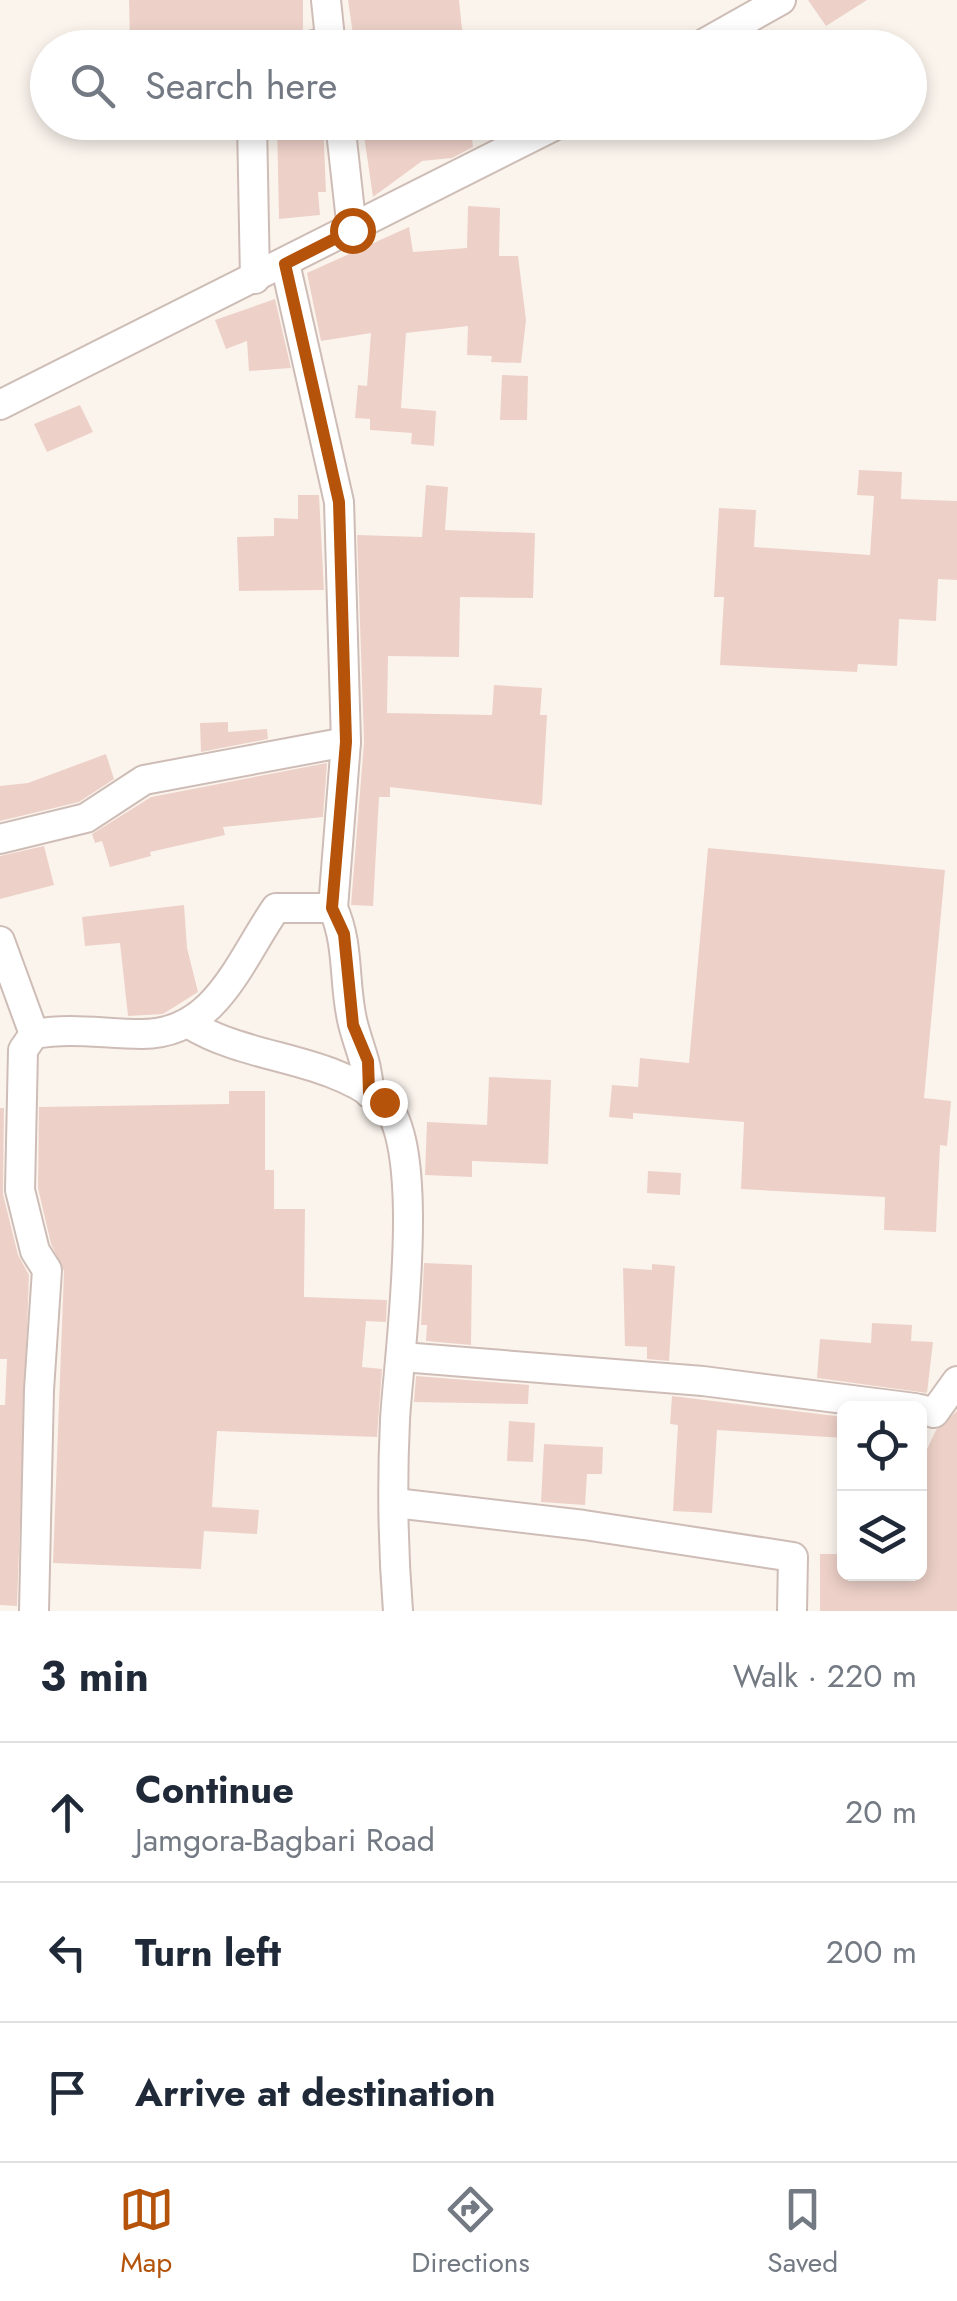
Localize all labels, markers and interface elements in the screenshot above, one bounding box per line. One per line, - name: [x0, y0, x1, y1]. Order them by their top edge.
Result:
- search box: [30, 30, 927, 140]
- icon: search: [65, 58, 120, 113]
- text: Search here: [145, 58, 337, 113]
- route start: [330, 208, 376, 254]
- route end: [362, 1080, 408, 1126]
- map controls: [837, 1401, 927, 1581]
- button: locate: [837, 1401, 927, 1491]
- button: layers: [837, 1491, 927, 1581]
- text: 3 min: [40, 1646, 149, 1707]
- text: Walk · 220 m: [733, 1653, 917, 1699]
- text: Continue: [135, 1762, 294, 1817]
- icon: ahead: [40, 1785, 95, 1840]
- text: 20 m: [845, 1789, 917, 1835]
- text: Jamgora-Bagbari Road: [135, 1817, 435, 1863]
- icon: left: [40, 1925, 95, 1980]
- text: Turn left: [135, 1925, 281, 1980]
- text: 200 m: [826, 1929, 917, 1975]
- icon: arrive: [40, 2065, 95, 2120]
- text: Arrive at destination: [135, 2065, 496, 2120]
- tab: Map: [119, 2182, 174, 2283]
- tab: Directions: [411, 2182, 530, 2283]
- tab: Saved: [767, 2182, 838, 2283]

